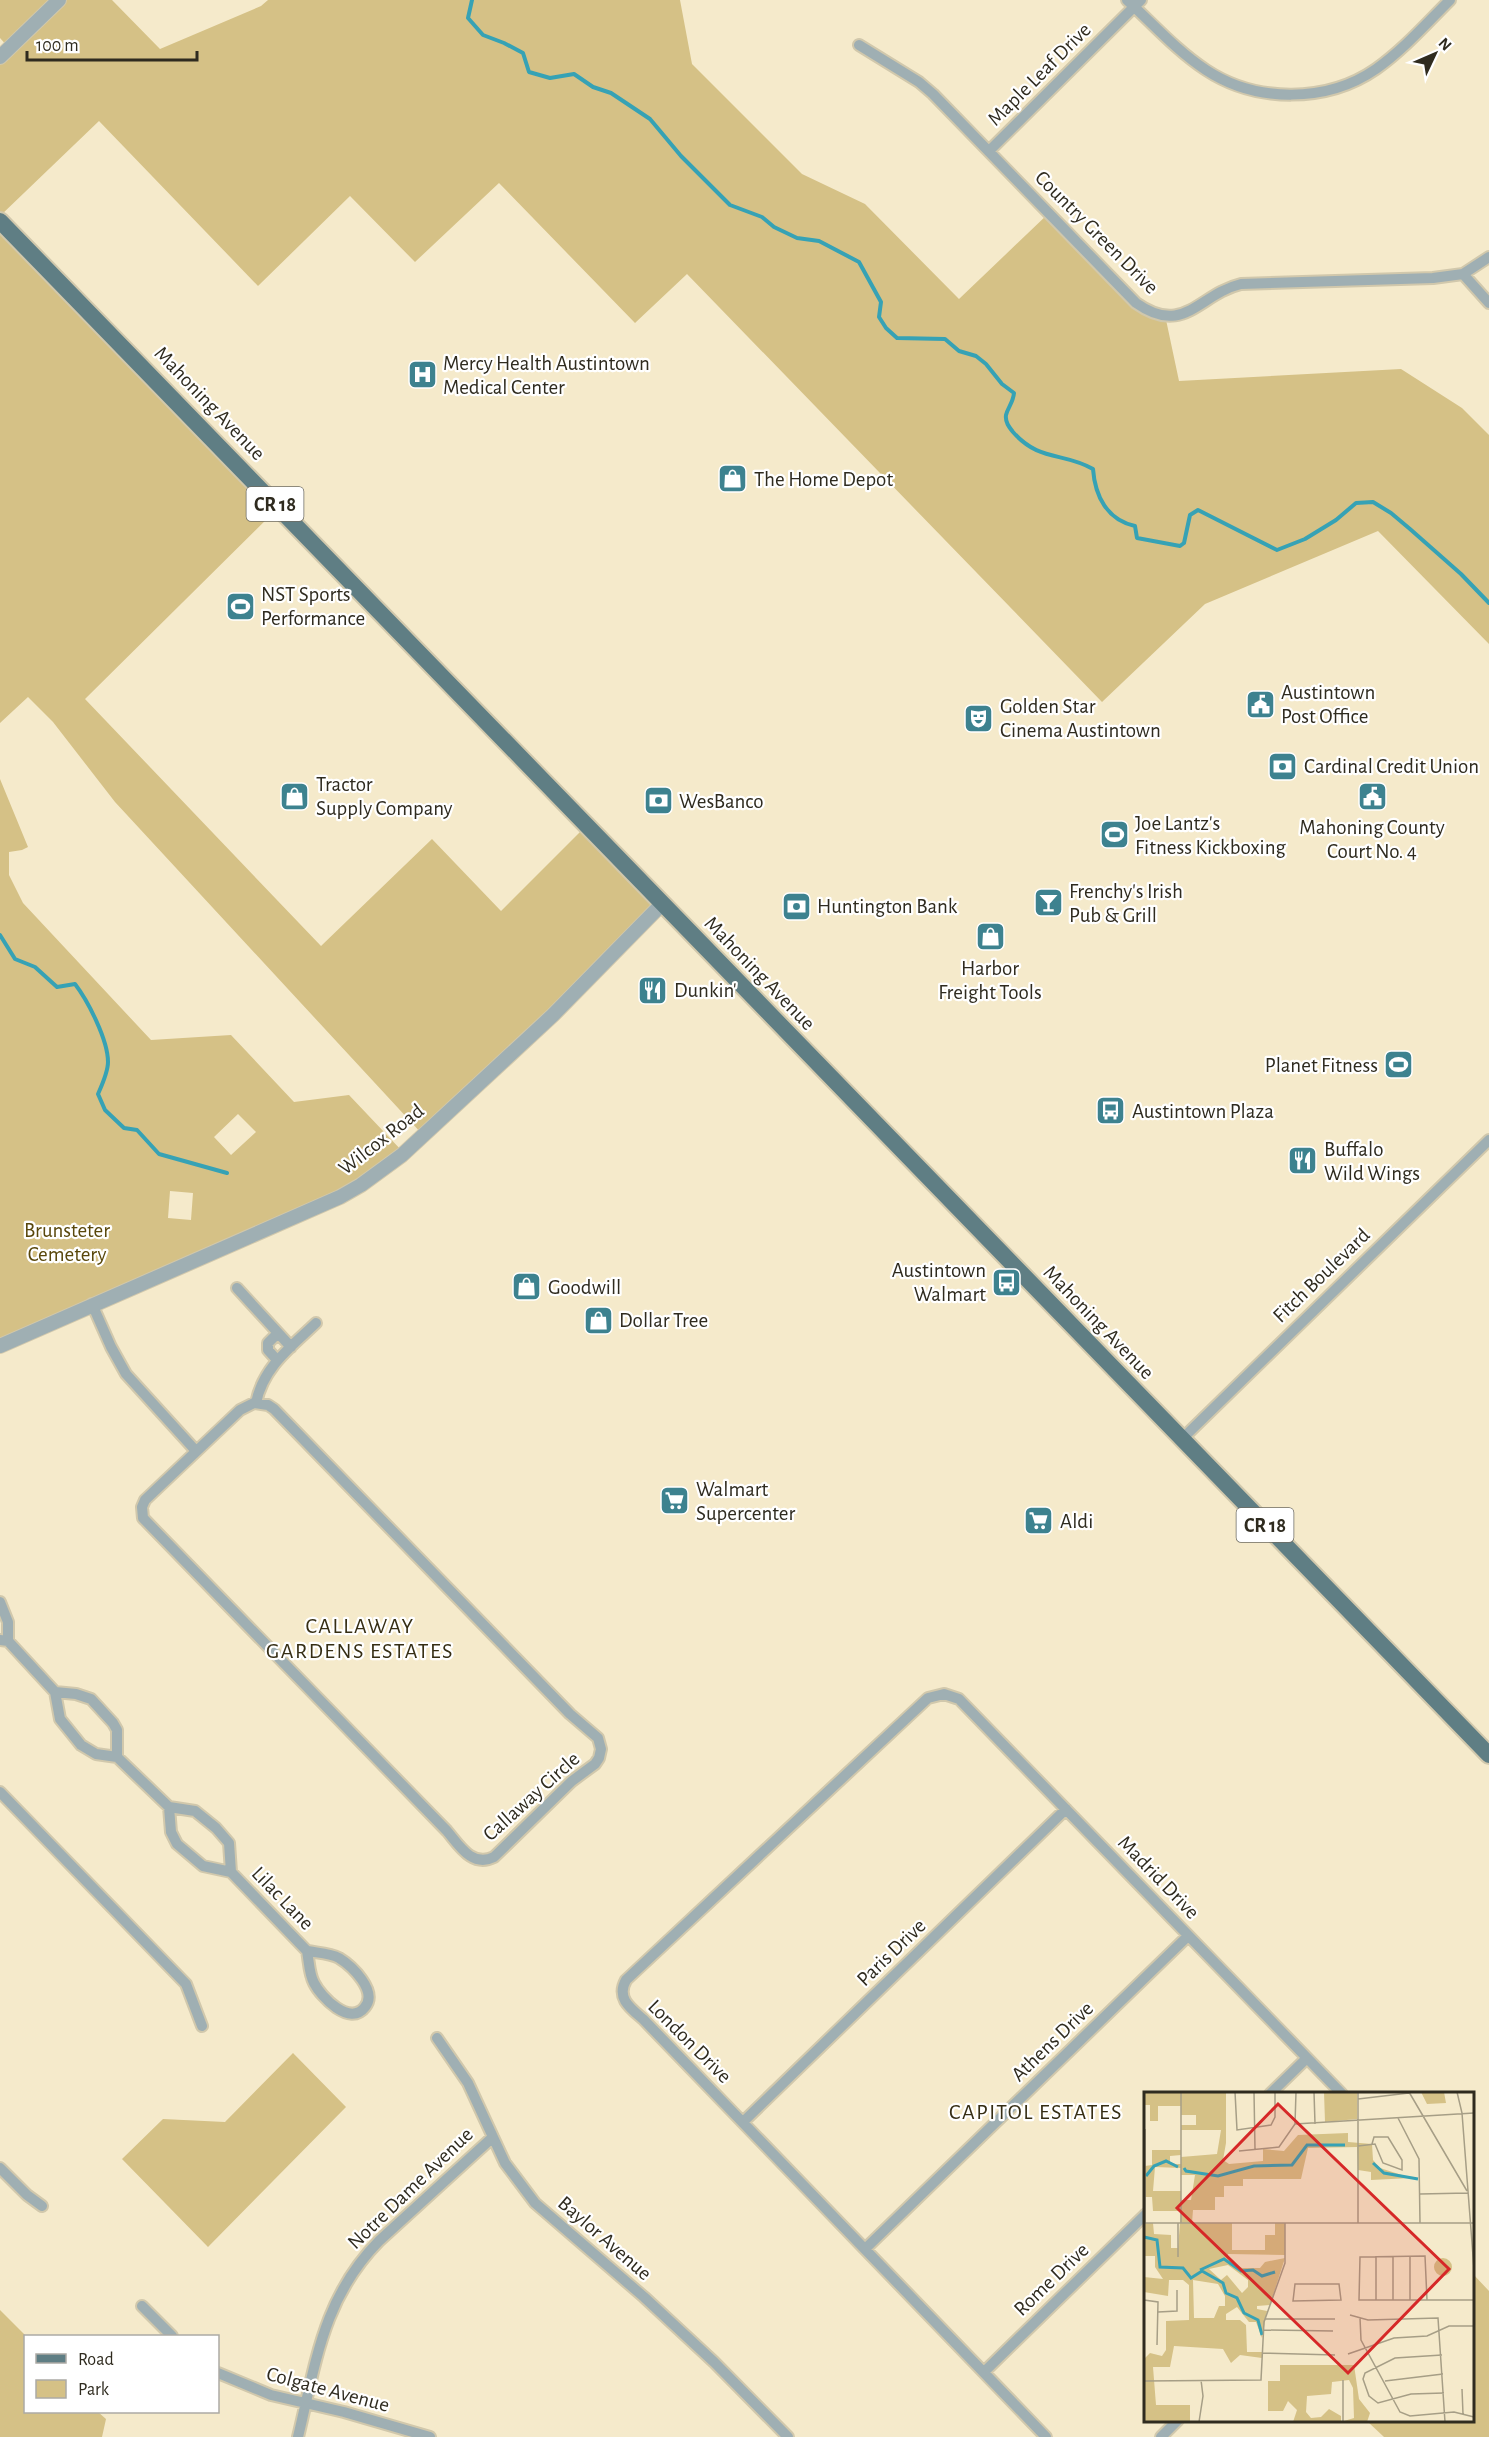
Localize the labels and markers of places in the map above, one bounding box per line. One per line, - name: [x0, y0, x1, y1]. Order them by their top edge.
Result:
- place label: Mercy Health Austintown Medical Center: [443, 353, 650, 398]
- hospital icon: Mercy Health Austintown Medical Center: [406, 359, 438, 391]
- shop icon: The Home Depot: [717, 463, 749, 495]
- place label: The Home Depot: [754, 469, 893, 490]
- place label: NST Sports Performance: [261, 584, 365, 629]
- sports icon: NST Sports Performance: [224, 590, 256, 622]
- place label: Austintown Post Office: [1281, 682, 1375, 727]
- public building icon: Austintown Post Office: [1244, 688, 1276, 720]
- place label: Golden Star Cinema Austintown: [1000, 696, 1161, 741]
- theatre icon: Golden Star Cinema Austintown: [963, 702, 995, 734]
- bank icon: Cardinal Credit Union: [1267, 750, 1299, 782]
- place label: Cardinal Credit Union: [1304, 756, 1479, 777]
- place label: Tractor Supply Company: [316, 774, 453, 819]
- shop icon: Tractor Supply Company: [279, 780, 311, 812]
- public building icon: Mahoning County Court No. 4: [1356, 780, 1388, 812]
- bank icon: WesBanco: [642, 785, 674, 817]
- place label: WesBanco: [679, 791, 764, 812]
- place label: Joe Lantz's Fitness Kickboxing: [1135, 813, 1286, 858]
- place label: Mahoning County Court No. 4: [1299, 817, 1445, 862]
- sports icon: Joe Lantz's Fitness Kickboxing: [1098, 819, 1130, 851]
- place label: Frenchy's Irish Pub & Grill: [1069, 881, 1183, 926]
- bar icon: Frenchy's Irish Pub & Grill: [1032, 887, 1064, 919]
- bank icon: Huntington Bank: [780, 890, 812, 922]
- place label: Huntington Bank: [817, 896, 958, 917]
- shop icon: Harbor Freight Tools: [974, 921, 1006, 953]
- place label: Harbor Freight Tools: [938, 958, 1042, 1003]
- restaurant icon: Dunkin': [637, 974, 669, 1006]
- place label: Dunkin': [674, 980, 737, 1001]
- sports icon: Planet Fitness: [1383, 1049, 1415, 1081]
- place label: Planet Fitness: [1265, 1055, 1378, 1076]
- bus stop icon: Austintown Plaza: [1095, 1095, 1127, 1127]
- place label: Austintown Plaza: [1132, 1101, 1274, 1122]
- place label: Buffalo Wild Wings: [1324, 1139, 1420, 1184]
- restaurant icon: Buffalo Wild Wings: [1287, 1145, 1319, 1177]
- place label: Austintown Walmart: [892, 1260, 986, 1305]
- bus stop icon: Austintown Walmart: [991, 1266, 1023, 1298]
- shop icon: Goodwill: [511, 1271, 543, 1303]
- place label: Goodwill: [548, 1277, 621, 1298]
- shop icon: Dollar Tree: [582, 1304, 614, 1336]
- place label: Dollar Tree: [619, 1310, 708, 1331]
- place label: Walmart Supercenter: [696, 1479, 795, 1524]
- supermarket icon: Walmart Supercenter: [659, 1485, 691, 1517]
- supermarket icon: Aldi: [1023, 1505, 1055, 1537]
- place label: Aldi: [1060, 1511, 1093, 1532]

